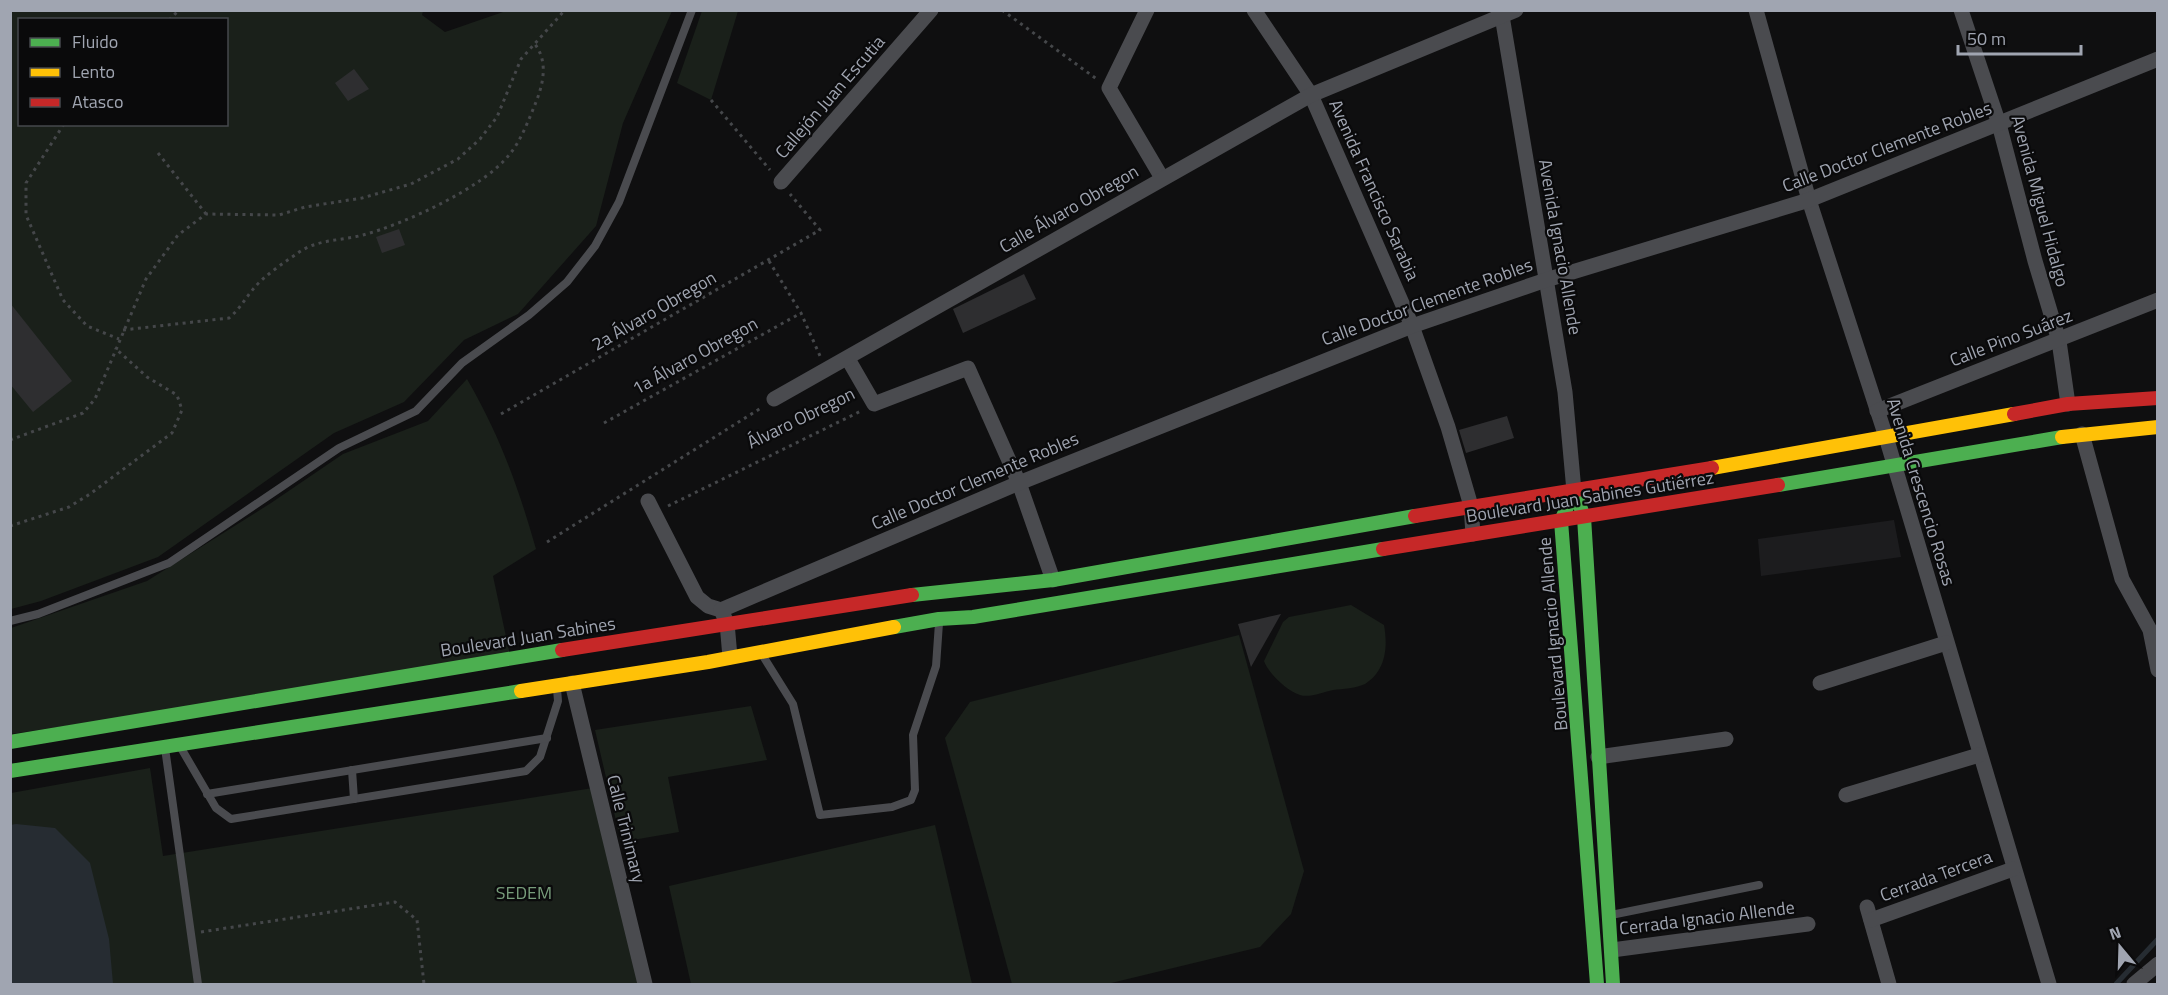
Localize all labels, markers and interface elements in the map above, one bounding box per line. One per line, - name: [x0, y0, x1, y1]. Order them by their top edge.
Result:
- legend: [18, 18, 228, 126]
- scale bar: [1958, 18, 2081, 56]
- text: 50 m: [1967, 25, 2006, 52]
- text: Fluido: [72, 28, 118, 55]
- street label: Callejón Juan Escutia: [768, 29, 891, 164]
- text: Lento: [72, 58, 115, 85]
- text: Atasco: [72, 88, 123, 115]
- street label: Calle Doctor Clemente Robles: [1778, 94, 1996, 199]
- street label: Avenida Francisco Sarabia: [1322, 95, 1427, 285]
- street label: Avenida Miguel Hidalgo: [2005, 112, 2076, 290]
- street label: Avenida Ignacio Allende: [1532, 157, 1589, 337]
- street label: Calle Álvaro Obregon: [994, 158, 1143, 260]
- street label: Calle Doctor Clemente Robles: [1318, 251, 1536, 352]
- street label: 2a Álvaro Obregon: [586, 264, 721, 357]
- street label: Calle Pino Suárez: [1945, 302, 2076, 373]
- street label: 1a Álvaro Obregon: [627, 310, 762, 401]
- street label: Álvaro Obregon: [742, 380, 859, 455]
- street label: Avenida Crescencio Rosas: [1880, 395, 1963, 589]
- street label: Calle Doctor Clemente Robles: [867, 425, 1083, 536]
- street label: Boulevard Juan Sabines Gutiérrez: [1464, 464, 1716, 529]
- street label: Boulevard Ignacio Allende: [1531, 536, 1574, 732]
- street label: Boulevard Juan Sabines: [438, 609, 617, 664]
- street label: Calle Trinimary: [600, 772, 653, 886]
- street label: Cerrada Tercera: [1876, 843, 1996, 908]
- park label: SEDEM: [496, 879, 552, 906]
- street label: Cerrada Ignacio Allende: [1618, 893, 1796, 942]
- north arrow: [2090, 917, 2150, 977]
- text: N: [2106, 920, 2124, 946]

